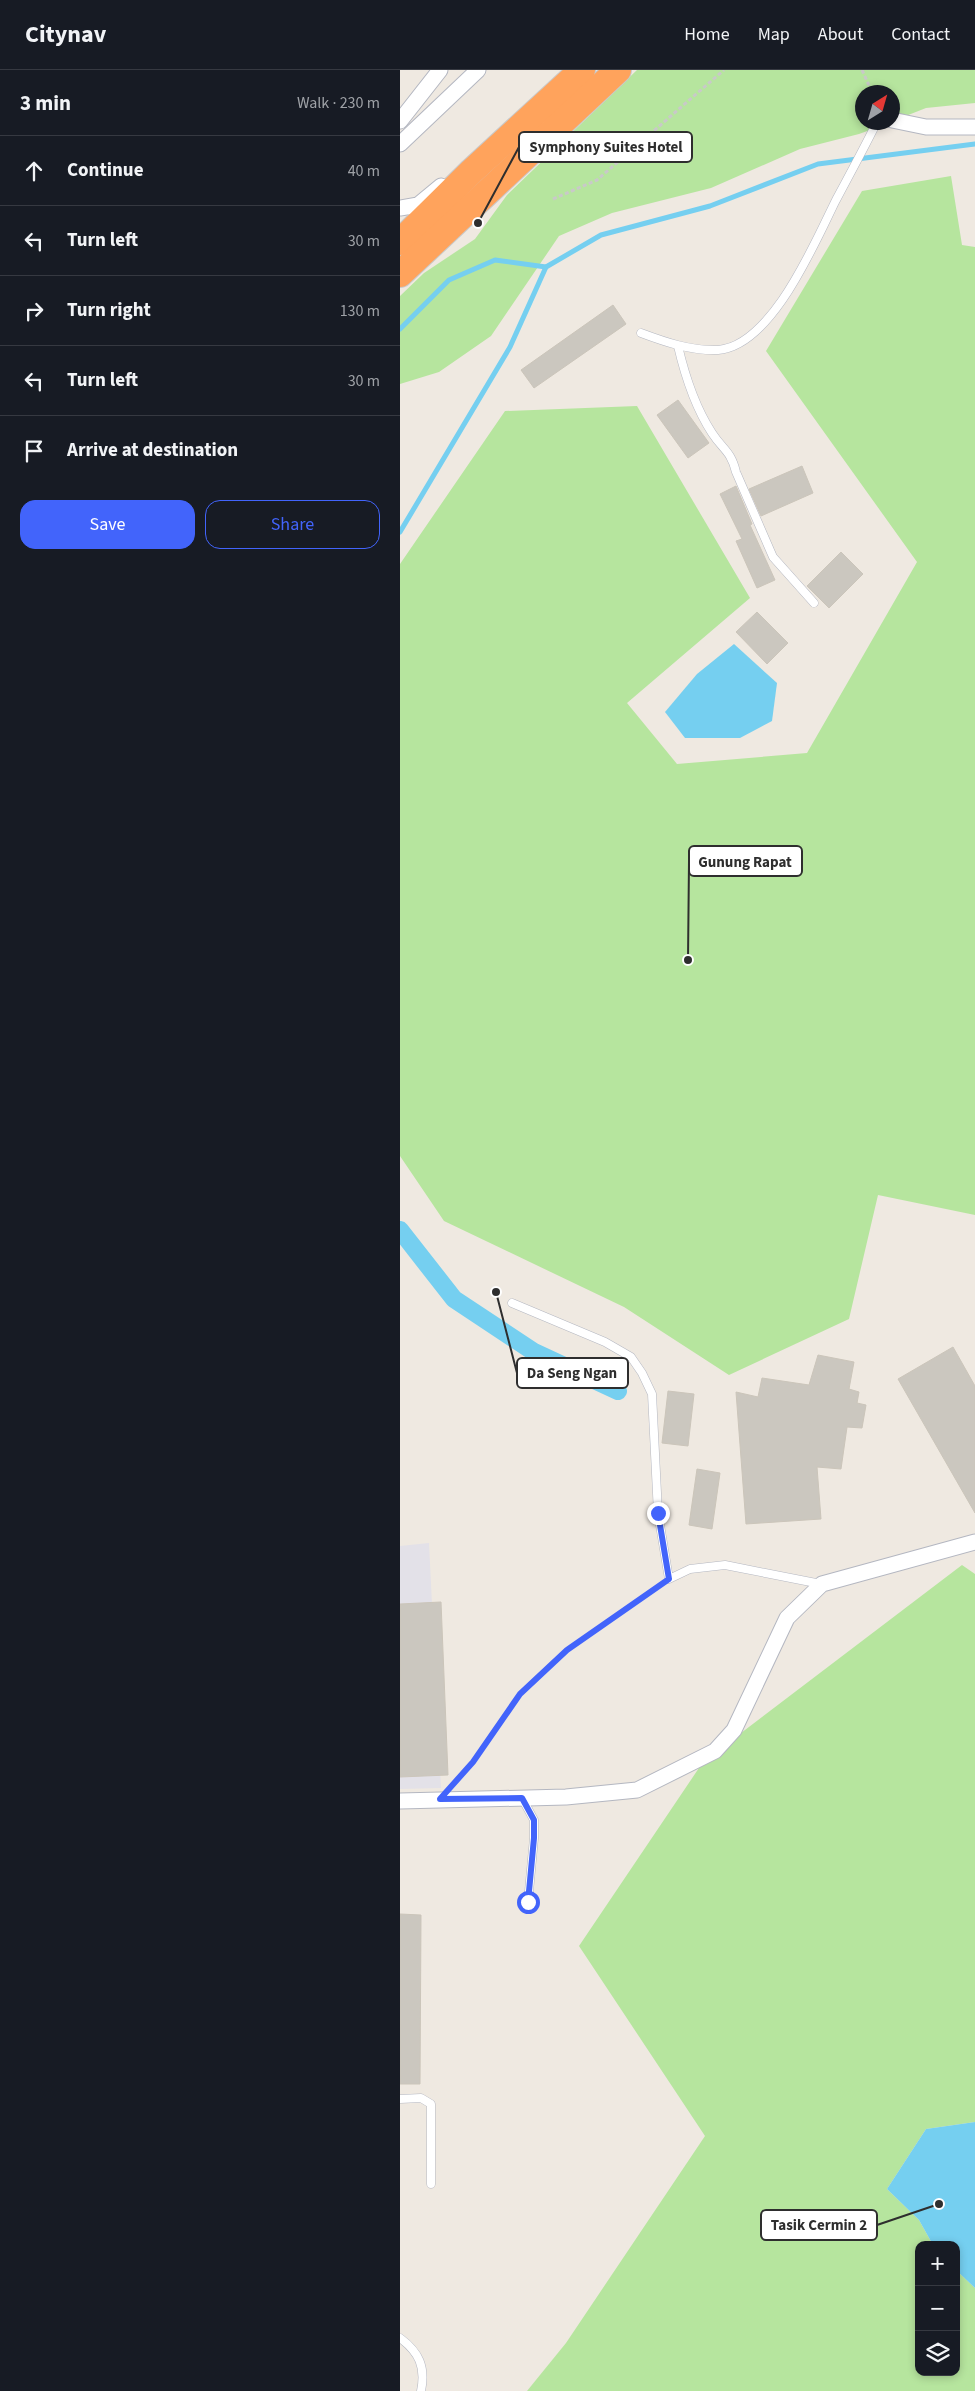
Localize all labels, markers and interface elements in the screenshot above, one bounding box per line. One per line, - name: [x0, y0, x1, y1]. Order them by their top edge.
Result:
- text: Citynav: [25, 17, 106, 52]
- text: Home: [684, 22, 730, 47]
- text: Map: [758, 22, 790, 47]
- text: About: [818, 22, 863, 47]
- text: Contact: [891, 22, 950, 47]
- north arrow: [855, 85, 900, 130]
- text: 3 min: [20, 88, 71, 118]
- text: Walk · 230 m: [297, 92, 380, 114]
- callout: Symphony Suites Hotel: [519, 132, 692, 162]
- text: Symphony Suites Hotel: [529, 137, 683, 158]
- icon: ahead: [20, 157, 48, 185]
- text: Continue: [67, 157, 144, 184]
- text: 40 m: [348, 160, 380, 182]
- icon: left: [20, 227, 48, 255]
- text: Turn left: [67, 227, 138, 254]
- text: 30 m: [348, 230, 380, 252]
- icon: right: [20, 297, 48, 325]
- text: Turn right: [67, 297, 151, 324]
- text: 130 m: [340, 300, 380, 322]
- icon: left: [20, 367, 48, 395]
- text: Turn left: [67, 367, 138, 394]
- text: 30 m: [348, 370, 380, 392]
- icon: arrive: [20, 437, 48, 465]
- text: Arrive at destination: [67, 437, 238, 464]
- button: Save: [20, 500, 195, 549]
- button: Share: [205, 500, 380, 549]
- callout: Gunung Rapat: [689, 846, 802, 876]
- text: Gunung Rapat: [698, 852, 792, 873]
- callout: Da Seng Ngan: [517, 1358, 628, 1388]
- text: Da Seng Ngan: [527, 1363, 617, 1384]
- route end: [647, 1502, 670, 1525]
- route start: [517, 1891, 540, 1914]
- callout: Tasik Cermin 2: [761, 2210, 877, 2240]
- text: Tasik Cermin 2: [771, 2215, 867, 2236]
- map controls: [915, 2241, 960, 2376]
- button: +: [915, 2241, 960, 2286]
- button: −: [915, 2286, 960, 2331]
- button: layers: [915, 2331, 960, 2376]

